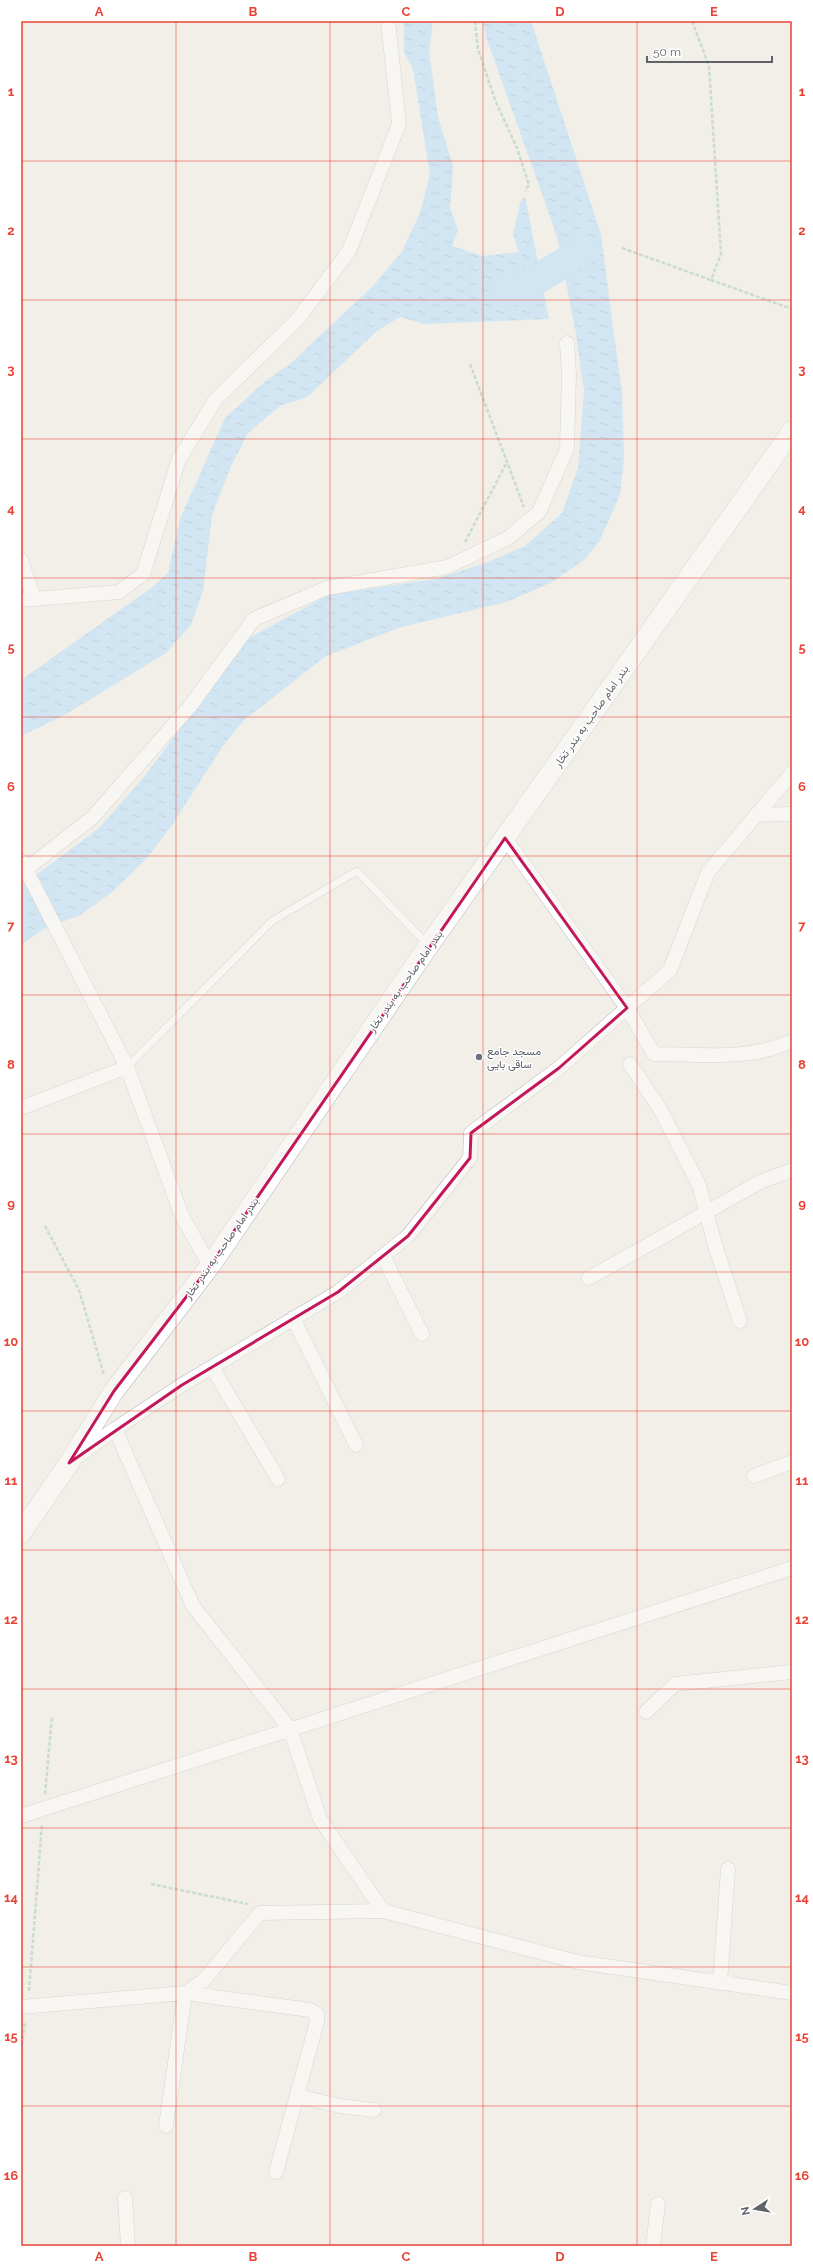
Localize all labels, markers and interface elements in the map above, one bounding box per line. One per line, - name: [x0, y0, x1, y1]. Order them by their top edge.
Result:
- text: A: [95, 4, 104, 19]
- text: B: [249, 4, 258, 19]
- text: C: [402, 4, 411, 19]
- text: D: [555, 4, 565, 19]
- text: E: [710, 4, 718, 19]
- scale bar: [647, 38, 772, 64]
- text: 50 m: [653, 45, 681, 59]
- text: 1: [8, 84, 15, 99]
- text: 1: [799, 84, 806, 99]
- text: 2: [7, 223, 15, 238]
- text: 2: [798, 223, 806, 238]
- text: 3: [7, 362, 15, 377]
- text: 3: [798, 362, 806, 377]
- text: 4: [7, 501, 15, 516]
- text: 4: [798, 501, 806, 516]
- text: 5: [7, 640, 15, 655]
- text: 5: [798, 640, 806, 655]
- street label: بندر امام صاحب به بندر تخار: [551, 663, 632, 771]
- text: 6: [7, 779, 15, 794]
- text: 6: [798, 779, 806, 794]
- text: 7: [7, 918, 15, 933]
- text: 7: [798, 918, 806, 933]
- street label: بندر امام صاحب به بندر تخار: [365, 928, 446, 1036]
- place label: مسجد جامع ساقی بایی: [487, 1045, 541, 1071]
- marker: مسجد جامع ساقی بایی: [474, 1052, 484, 1062]
- text: 8: [7, 1057, 15, 1072]
- text: 8: [798, 1057, 806, 1072]
- street label: بندر امام صاحب به بندر تخار: [181, 1195, 262, 1303]
- text: 9: [7, 1196, 15, 1211]
- text: 9: [798, 1196, 806, 1211]
- text: 10: [4, 1334, 18, 1349]
- text: 10: [795, 1334, 809, 1349]
- text: 11: [5, 1473, 18, 1488]
- text: 11: [796, 1473, 809, 1488]
- text: 12: [4, 1612, 18, 1627]
- text: 12: [795, 1612, 809, 1627]
- text: 13: [4, 1751, 18, 1766]
- text: 13: [795, 1751, 809, 1766]
- text: 14: [4, 1890, 18, 1905]
- text: 14: [795, 1890, 809, 1905]
- text: 15: [4, 2029, 18, 2044]
- text: 15: [795, 2029, 809, 2044]
- text: 16: [4, 2168, 18, 2183]
- text: 16: [795, 2168, 809, 2183]
- north arrow: [735, 2189, 775, 2229]
- text: N: [738, 2206, 753, 2216]
- text: A: [95, 2249, 104, 2264]
- text: B: [249, 2249, 258, 2264]
- text: C: [402, 2249, 411, 2264]
- text: D: [555, 2249, 565, 2264]
- text: E: [710, 2249, 718, 2264]

